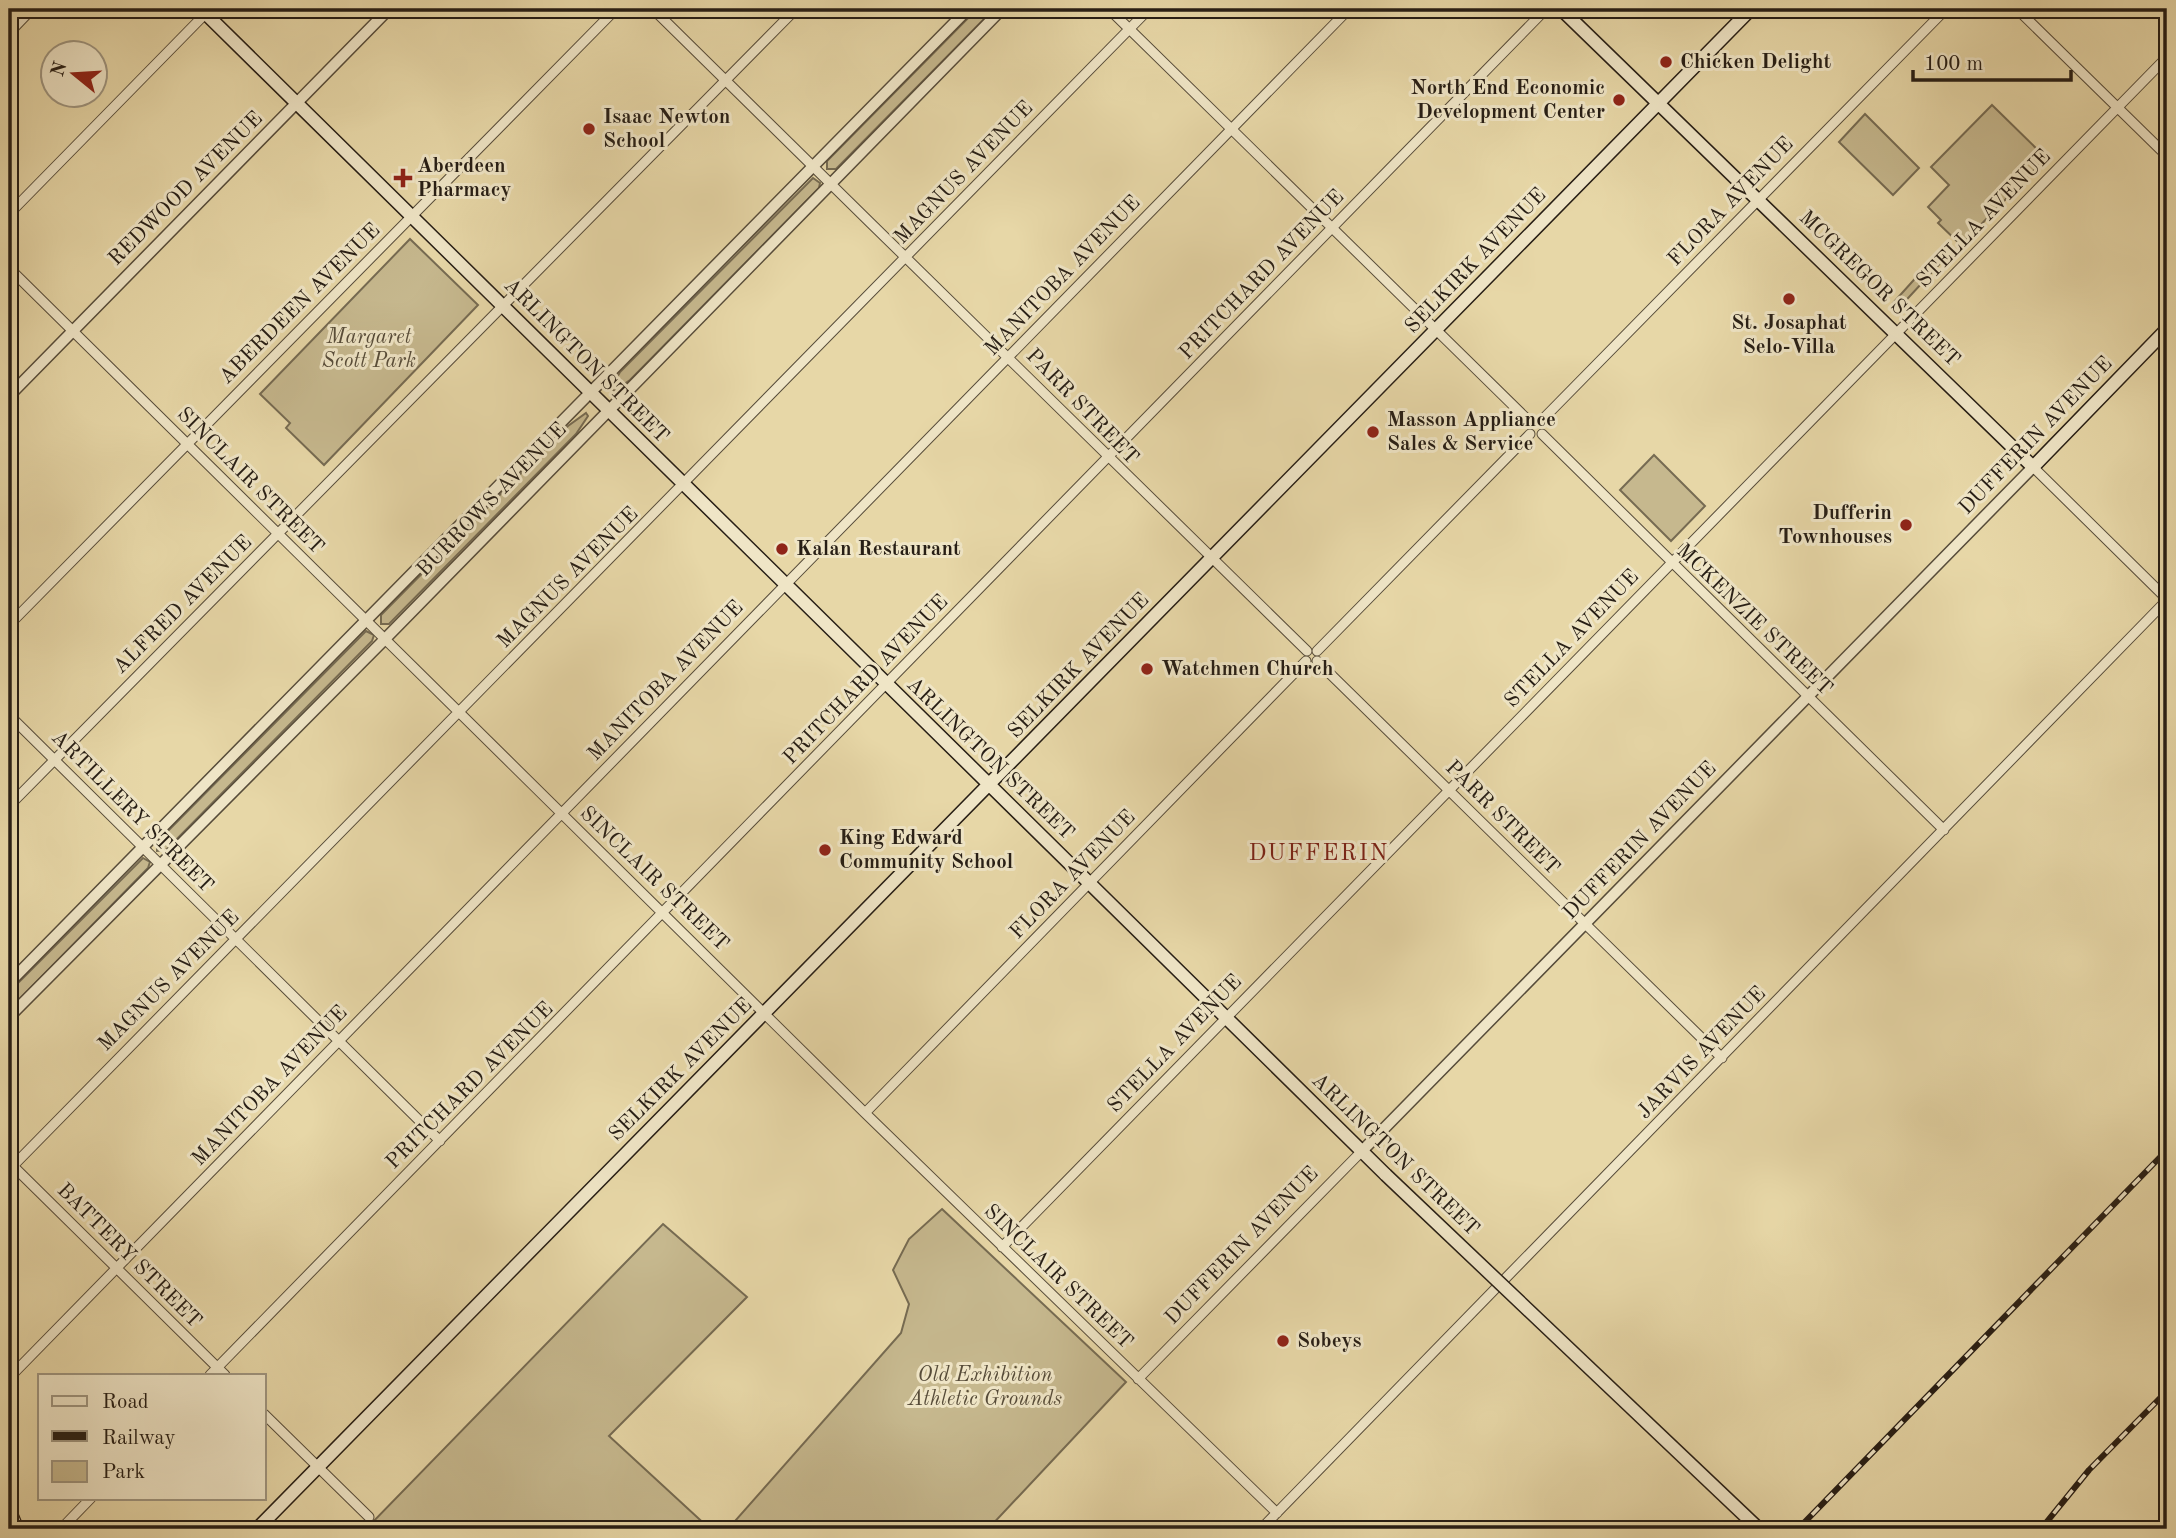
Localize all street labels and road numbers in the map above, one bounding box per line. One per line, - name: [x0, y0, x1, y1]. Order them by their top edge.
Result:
- street label: MAGNUS AVENUE: [891, 98, 1037, 248]
- street label: REDWOOD AVENUE: [105, 108, 267, 270]
- street label: FLORA AVENUE: [1664, 133, 1798, 271]
- street label: STELLA AVENUE: [1913, 146, 2055, 292]
- street label: SELKIRK AVENUE: [1401, 184, 1551, 338]
- street label: PRITCHARD AVENUE: [1176, 186, 1348, 364]
- street label: MANITOBA AVENUE: [981, 192, 1145, 360]
- street label: MCGREGOR STREET: [1795, 207, 1963, 371]
- street label: ABERDEEN AVENUE: [216, 220, 384, 388]
- street label: ARLINGTON STREET: [500, 275, 672, 447]
- street label: PARR STREET: [1022, 345, 1142, 469]
- street label: DUFFERIN AVENUE: [1955, 353, 2117, 519]
- street label: SINCLAIR STREET: [173, 404, 327, 558]
- street label: BURROWS AVENUE: [413, 419, 571, 581]
- street label: MAGNUS AVENUE: [494, 504, 642, 652]
- street label: ALFRED AVENUE: [110, 532, 256, 678]
- street label: MCKENZIE STREET: [1672, 540, 1836, 700]
- street label: STELLA AVENUE: [1501, 566, 1643, 712]
- street label: SELKIRK AVENUE: [1004, 589, 1154, 743]
- street label: PRITCHARD AVENUE: [780, 591, 952, 769]
- street label: MANITOBA AVENUE: [584, 597, 748, 765]
- street label: ARLINGTON STREET: [902, 674, 1078, 844]
- street label: ARTILLERY STREET: [47, 727, 217, 897]
- street label: PARR STREET: [1441, 757, 1563, 879]
- street label: DUFFERIN AVENUE: [1559, 758, 1721, 924]
- street label: SINCLAIR STREET: [576, 803, 732, 955]
- street label: FLORA AVENUE: [1006, 806, 1140, 944]
- street label: MAGNUS AVENUE: [95, 907, 243, 1055]
- street label: STELLA AVENUE: [1104, 971, 1246, 1117]
- street label: JARVIS AVENUE: [1634, 983, 1770, 1123]
- street label: SELKIRK AVENUE: [605, 994, 757, 1146]
- street label: PRITCHARD AVENUE: [382, 998, 558, 1174]
- street label: MANITOBA AVENUE: [188, 1002, 352, 1170]
- street label: ARLINGTON STREET: [1307, 1070, 1483, 1240]
- street label: DUFFERIN AVENUE: [1161, 1163, 1323, 1329]
- street label: BATTERY STREET: [53, 1180, 205, 1332]
- street label: SINCLAIR STREET: [980, 1201, 1136, 1353]

